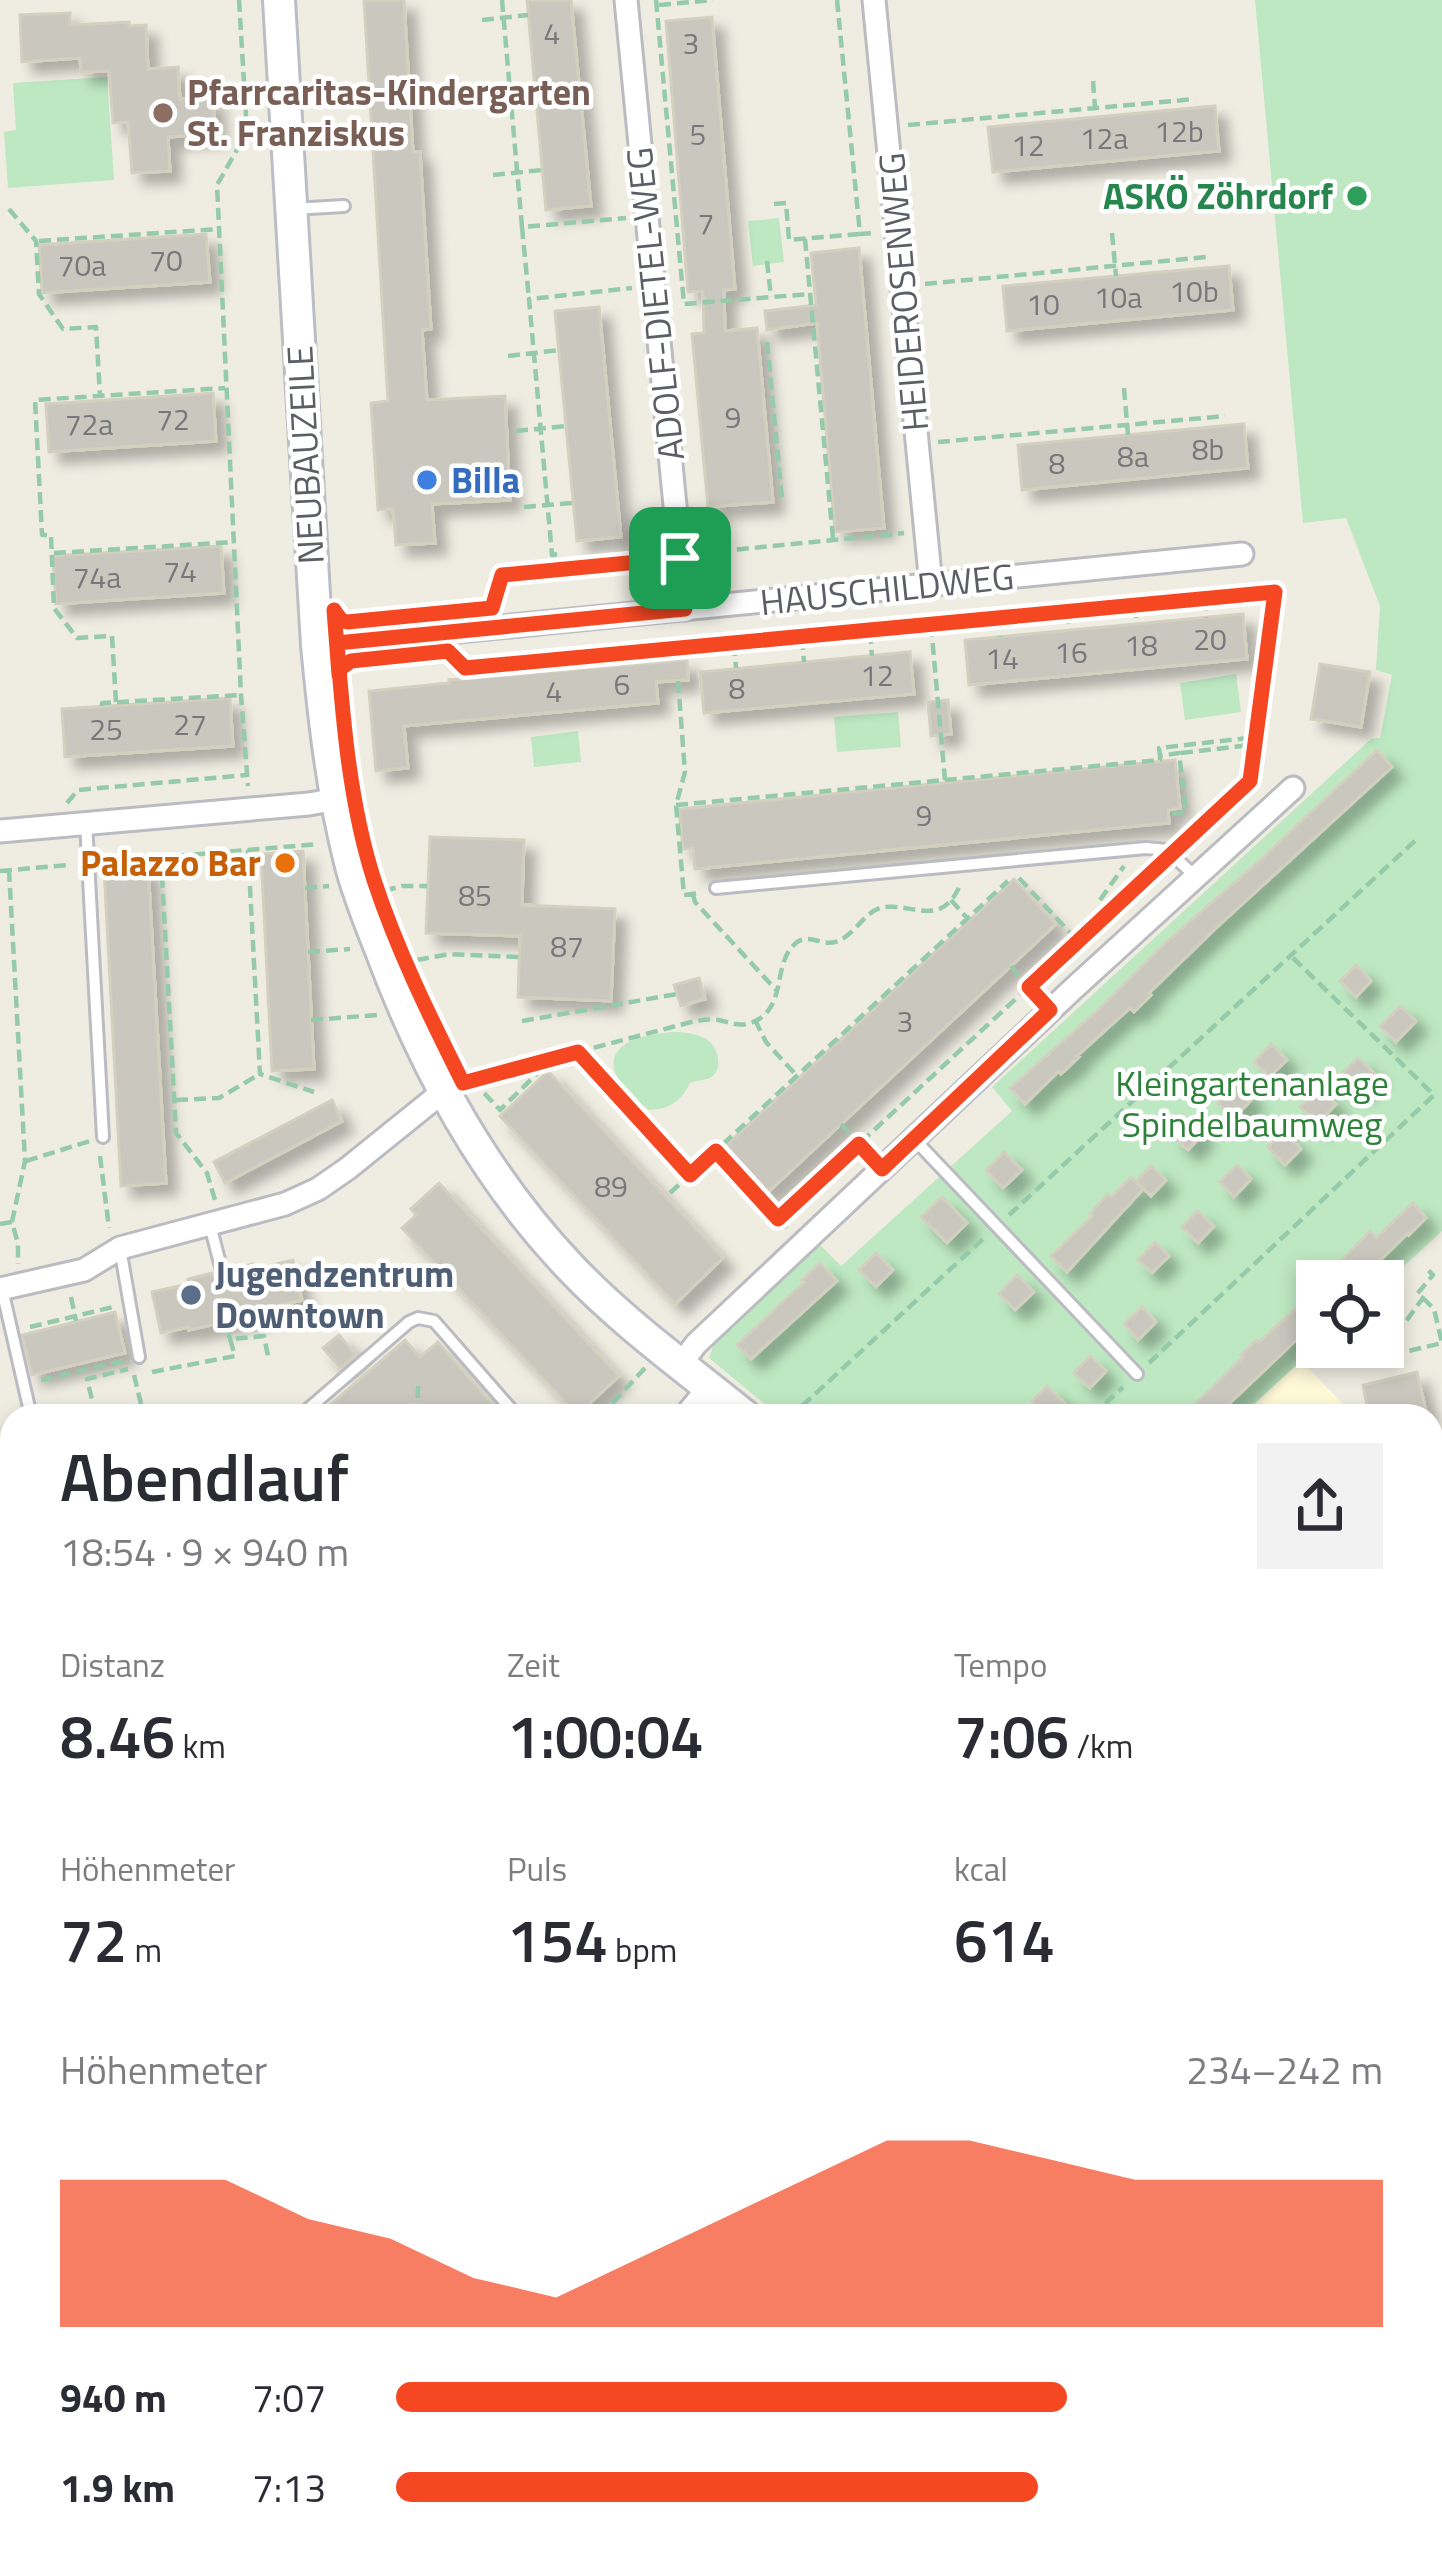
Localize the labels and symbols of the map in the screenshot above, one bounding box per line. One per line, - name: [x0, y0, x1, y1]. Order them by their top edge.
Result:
- house number: 4: [544, 10, 560, 56]
- house number: 3: [683, 20, 699, 66]
- place label: Pfarrcaritas-Kindergarten St. Franziskus: [187, 64, 591, 160]
- marker: Pfarrcaritas-Kindergarten St. Franziskus: [150, 100, 176, 126]
- house number: 12b: [1154, 108, 1204, 154]
- house number: 5: [690, 111, 706, 157]
- house number: 12a: [1080, 115, 1128, 161]
- house number: 12: [1011, 122, 1045, 168]
- street label: ADOLF-DIETEL-WEG: [611, 145, 698, 463]
- street label: HEIDEROSENWEG: [863, 150, 942, 434]
- place label: ASKÖ Zöhrdorf: [1103, 168, 1333, 223]
- marker: ASKÖ Zöhrdorf: [1344, 183, 1370, 209]
- house number: 7: [698, 200, 714, 246]
- house number: 70: [149, 237, 183, 283]
- house number: 70a: [58, 242, 106, 288]
- house number: 10b: [1169, 268, 1219, 314]
- house number: 10a: [1094, 274, 1142, 320]
- house number: 10: [1026, 281, 1060, 327]
- street label: NEUBAUZEILE: [271, 344, 338, 566]
- house number: 9: [725, 394, 741, 440]
- house number: 72: [156, 396, 190, 442]
- house number: 72a: [65, 401, 113, 447]
- house number: 8b: [1192, 426, 1224, 472]
- house number: 8a: [1117, 433, 1149, 479]
- house number: 8: [1049, 440, 1065, 486]
- place label: Billa: [451, 452, 520, 507]
- marker: Billa: [414, 467, 440, 493]
- pin: [629, 507, 731, 609]
- house number: 74: [163, 548, 197, 594]
- street label: HAUSCHILDWEG: [757, 548, 1017, 629]
- house number: 74a: [73, 554, 121, 600]
- house number: 20: [1193, 616, 1227, 662]
- house number: 18: [1124, 622, 1158, 668]
- house number: 16: [1054, 629, 1088, 675]
- house number: 14: [985, 635, 1019, 681]
- house number: 12: [860, 652, 894, 698]
- house number: 6: [614, 661, 630, 707]
- house number: 8: [729, 665, 745, 711]
- house number: 4: [546, 668, 562, 714]
- house number: 27: [173, 701, 207, 747]
- house number: 25: [89, 706, 123, 752]
- house number: 9: [916, 792, 932, 838]
- place label: Palazzo Bar: [80, 835, 261, 890]
- marker: Palazzo Bar: [272, 850, 298, 876]
- house number: 85: [458, 872, 492, 918]
- house number: 87: [550, 923, 584, 969]
- house number: 3: [897, 998, 913, 1044]
- park label: Kleingartenanlage Spindelbaumweg: [1115, 1055, 1389, 1151]
- house number: 89: [594, 1163, 628, 1209]
- place label: Jugendzentrum Downtown: [215, 1246, 454, 1342]
- marker: Jugendzentrum Downtown: [178, 1282, 204, 1308]

